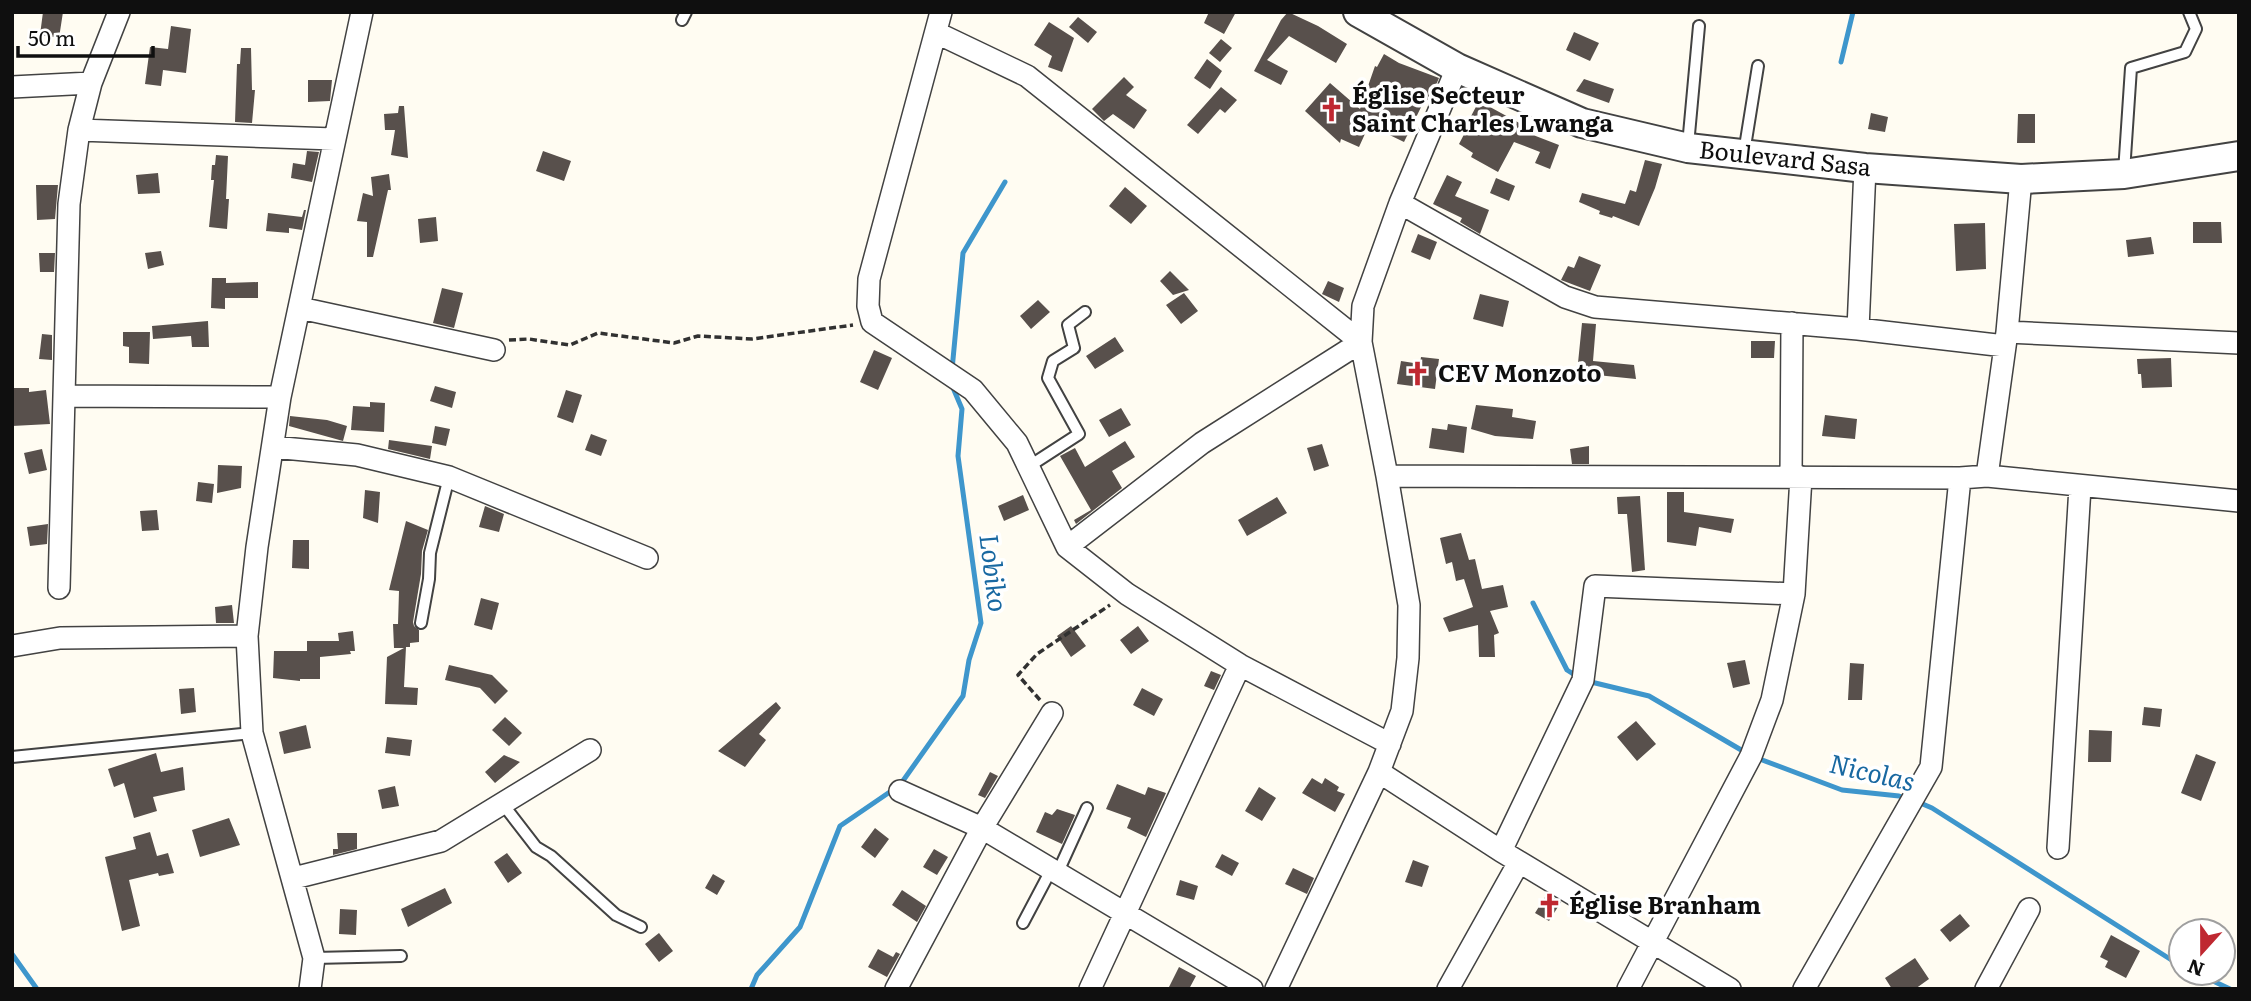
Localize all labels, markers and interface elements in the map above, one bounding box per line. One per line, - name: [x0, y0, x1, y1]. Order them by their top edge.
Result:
- scale bar: [18, 14, 152, 58]
- text: 50 m: [28, 21, 75, 52]
- place label: Église Secteur Saint Charles Lwanga: [1352, 76, 1613, 139]
- church icon: Église Secteur Saint Charles Lwanga: [1318, 96, 1346, 124]
- street label: Boulevard Sasa: [1698, 130, 1873, 183]
- place label: CEV Monzoto: [1438, 354, 1601, 389]
- church icon: CEV Monzoto: [1404, 360, 1432, 388]
- water label: Lobiko: [971, 531, 1020, 614]
- water label: Nicolas: [1826, 742, 1919, 799]
- place label: Église Branham: [1569, 886, 1761, 921]
- church icon: Église Branham: [1535, 892, 1563, 920]
- north arrow: [2167, 917, 2237, 987]
- text: N: [2183, 953, 2208, 985]

